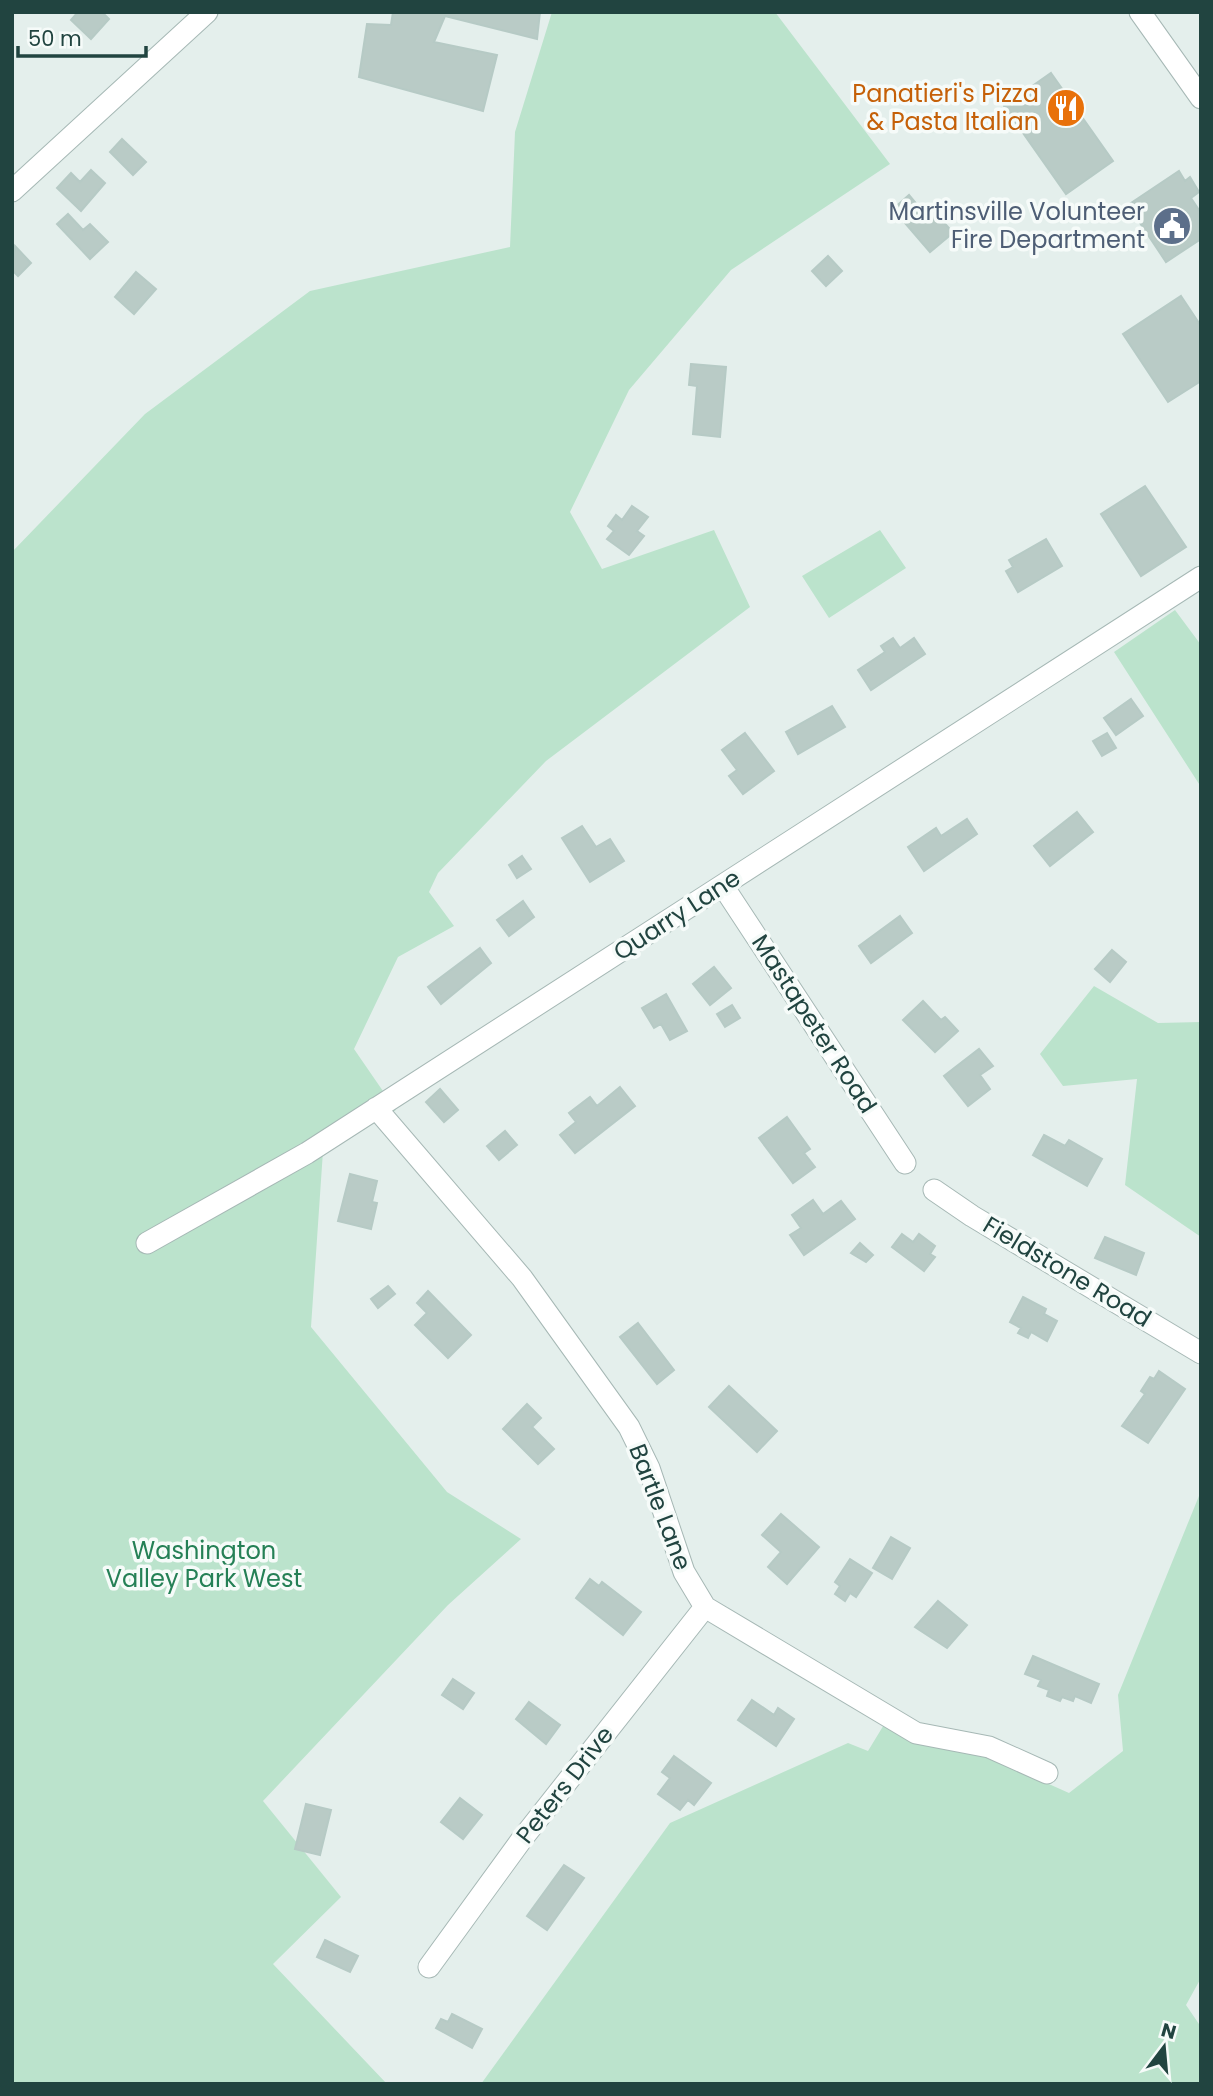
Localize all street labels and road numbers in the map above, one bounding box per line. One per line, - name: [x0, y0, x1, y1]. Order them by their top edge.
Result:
- street label: Quarry Lane: [607, 861, 747, 968]
- street label: Mastapeter Road: [744, 928, 885, 1119]
- street label: Fieldstone Road: [977, 1208, 1157, 1335]
- street label: Bartle Lane: [621, 1439, 700, 1575]
- street label: Peters Drive: [508, 1719, 621, 1850]

